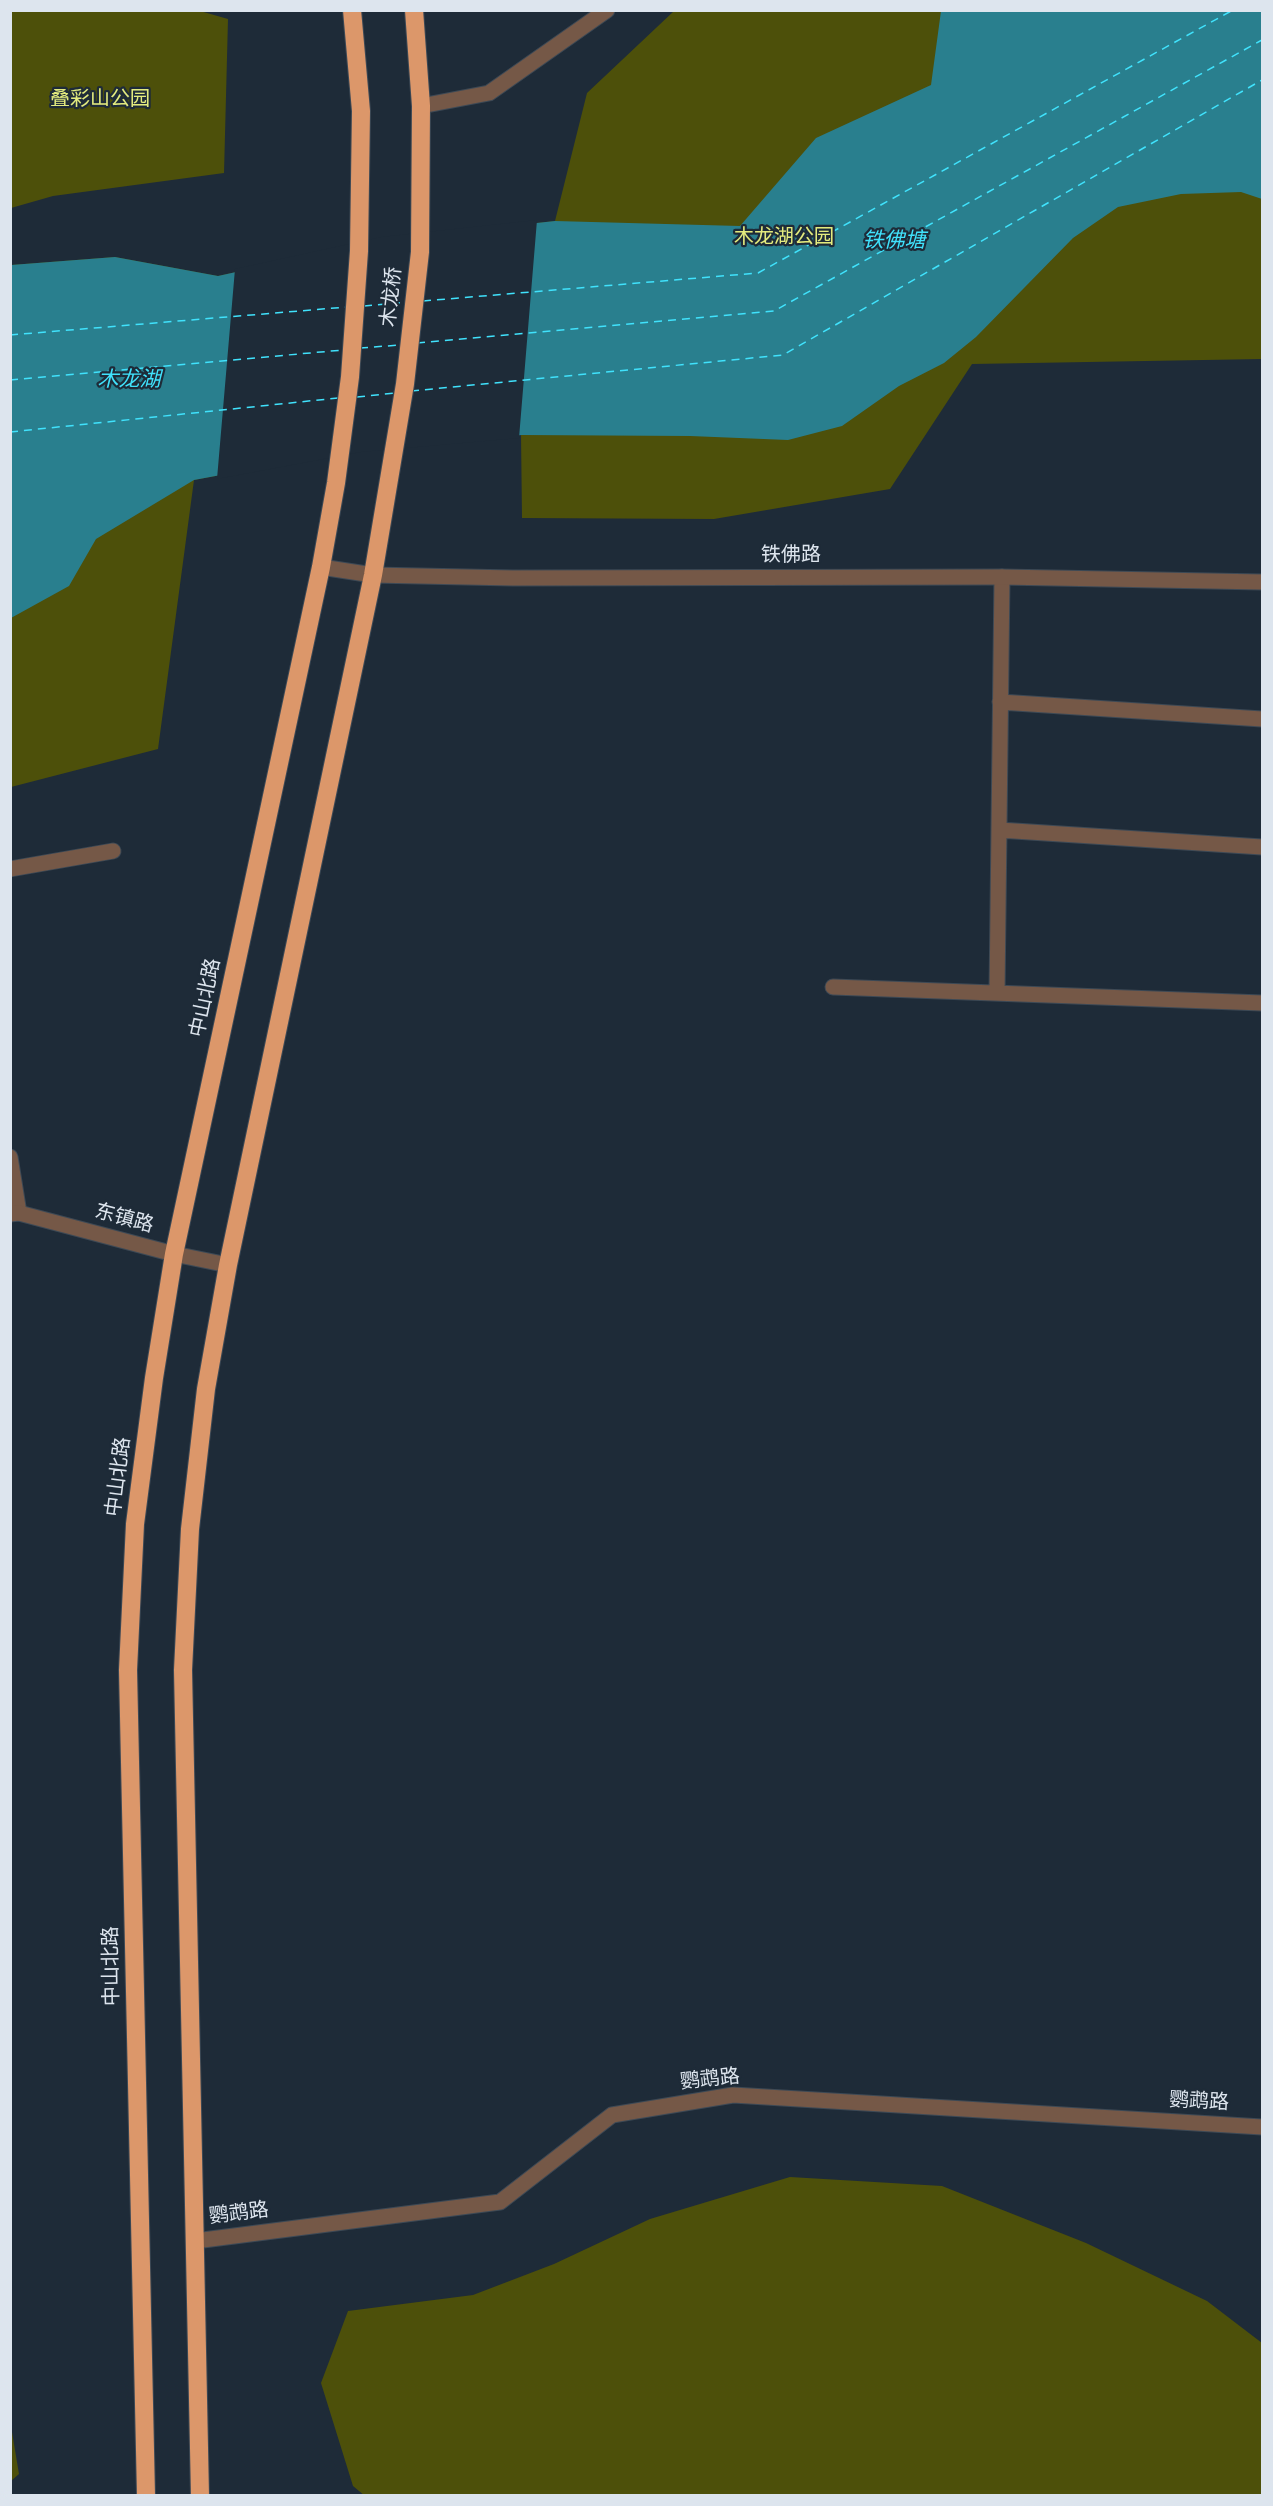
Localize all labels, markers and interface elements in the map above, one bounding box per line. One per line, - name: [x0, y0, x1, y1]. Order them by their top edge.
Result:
- park label: 叠彩山公园: [50, 88, 150, 112]
- park label: 木龙湖公园: [734, 226, 834, 250]
- water label: 铁佛塘: [863, 228, 925, 254]
- street label: 木龙桥: [377, 266, 407, 328]
- water label: 木龙湖: [98, 367, 160, 393]
- street label: 铁佛路: [761, 544, 821, 568]
- street label: 中山北路: [186, 956, 226, 1040]
- street label: 东镇路: [92, 1200, 156, 1238]
- street label: 中山北路: [102, 1436, 136, 1518]
- street label: 中山北路: [99, 1926, 125, 2006]
- street label: 鹦鹉路: [679, 2065, 741, 2095]
- street label: 鹦鹉路: [1168, 2088, 1230, 2116]
- street label: 鹦鹉路: [208, 2198, 270, 2230]

